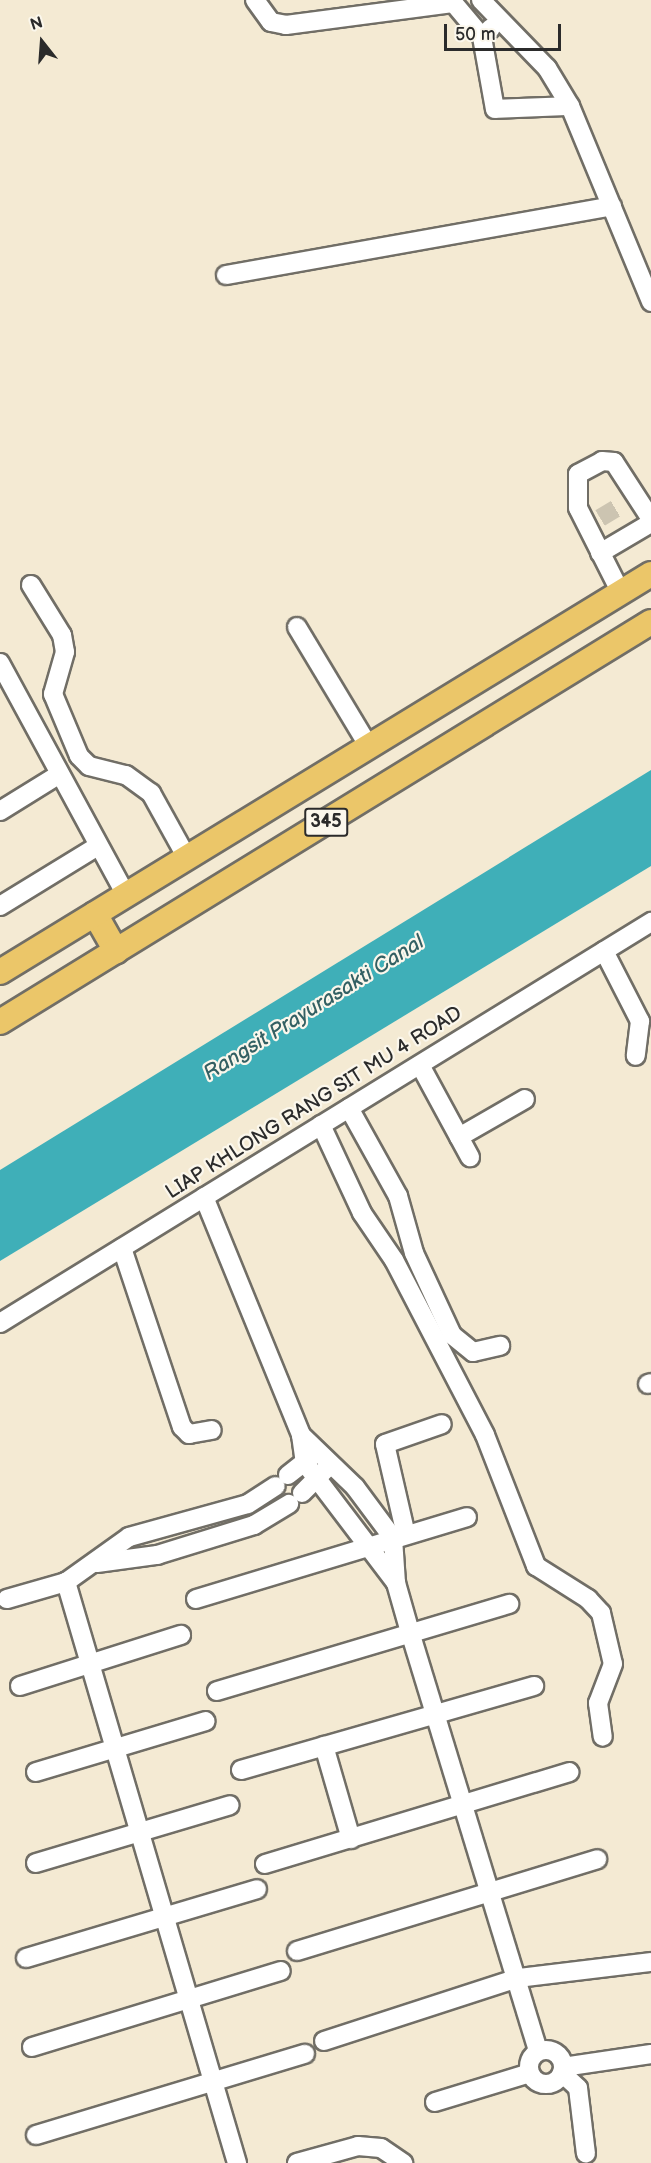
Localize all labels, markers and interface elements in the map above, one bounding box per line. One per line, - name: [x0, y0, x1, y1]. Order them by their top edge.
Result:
- north arrow: [12, 12, 72, 72]
- scale bar: [447, 12, 564, 50]
- text: N: [28, 13, 45, 35]
- text: 50 m: [455, 24, 496, 45]
- road number: 345: [304, 807, 348, 837]
- water label: Rangsit Prayurasakti Canal: [199, 930, 429, 1086]
- street label: LIAP KHLONG RANG SIT MU 4 ROAD: [161, 1001, 467, 1205]

